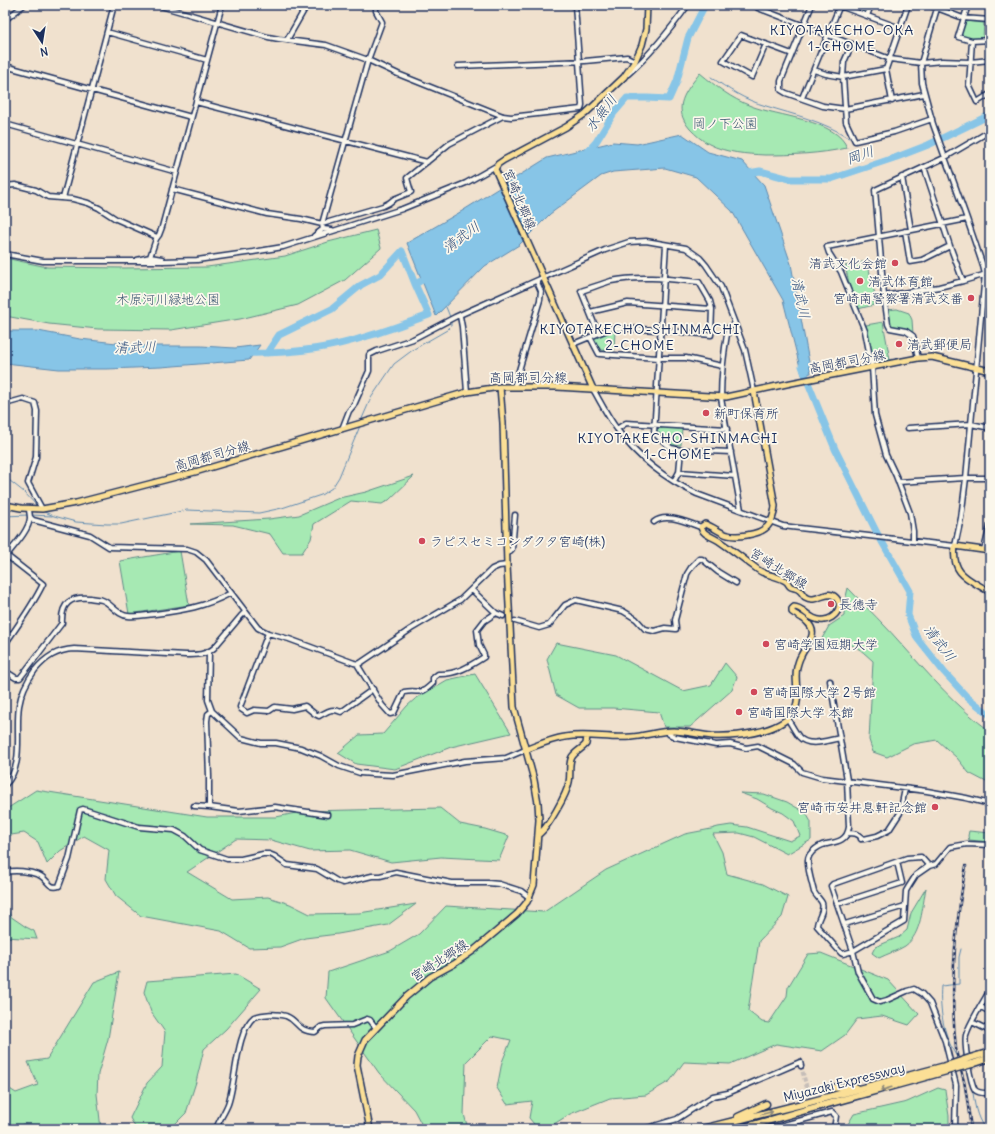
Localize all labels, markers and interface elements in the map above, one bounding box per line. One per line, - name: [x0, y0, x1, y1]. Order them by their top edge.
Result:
- district label: KIYOTAKECHO-OKA 1-CHOME: [770, 21, 914, 55]
- north arrow: [22, 22, 62, 62]
- text: N: [39, 44, 49, 59]
- water label: 水無川: [581, 91, 621, 135]
- park label: 岡ノ下公園: [692, 115, 758, 132]
- water label: 岡川: [844, 142, 876, 168]
- street label: 宮崎北郷線: [499, 166, 540, 233]
- water label: 清武川: [439, 217, 483, 257]
- place label: 清武文化会館: [809, 255, 887, 272]
- marker: 清武文化会館: [890, 258, 900, 268]
- place label: 清武体育館: [868, 273, 933, 290]
- water label: 清武川: [788, 276, 814, 320]
- marker: 清武体育館: [855, 276, 865, 286]
- place label: 宮崎南警察署清武交番: [833, 290, 963, 307]
- park label: 木原河川緑地公園: [116, 291, 220, 308]
- marker: 宮崎南警察署清武交番: [966, 293, 976, 303]
- district label: KIYOTAKECHO-SHINMACHI 2-CHOME: [540, 320, 740, 354]
- place label: 清武郵便局: [907, 336, 972, 353]
- water label: 清武川: [114, 337, 156, 357]
- marker: 清武郵便局: [894, 339, 904, 349]
- street label: 高岡都司分線: [807, 346, 888, 377]
- street label: 高岡都司分線: [489, 369, 568, 386]
- place label: 新町保育所: [714, 405, 779, 422]
- marker: 新町保育所: [701, 408, 711, 418]
- district label: KIYOTAKECHO-SHINMACHI 1-CHOME: [578, 429, 778, 463]
- street label: 高岡都司分線: [172, 436, 253, 474]
- place label: ラピスセミコンダクタ宮崎(株): [430, 533, 605, 550]
- marker: ラピスセミコンダクタ宮崎(株): [417, 536, 427, 546]
- street label: 宮崎北郷線: [747, 544, 812, 593]
- place label: 長徳寺: [839, 596, 878, 613]
- marker: 長徳寺: [826, 599, 836, 609]
- water label: 清武川: [920, 621, 960, 665]
- place label: 宮崎学園短期大学: [774, 636, 878, 653]
- marker: 宮崎学園短期大学: [761, 639, 771, 649]
- place label: 宮崎国際大学 2号館: [762, 684, 876, 701]
- marker: 宮崎国際大学 2号館: [749, 687, 759, 697]
- place label: 宮崎国際大学 本館: [747, 704, 854, 721]
- marker: 宮崎国際大学 本館: [734, 707, 744, 717]
- place label: 宮崎市安井息軒記念館: [797, 799, 927, 816]
- marker: 宮崎市安井息軒記念館: [930, 802, 940, 812]
- street label: 宮崎北郷線: [407, 935, 472, 985]
- street label: Miyazaki Expressway: [782, 1059, 907, 1106]
- one-way arrow: [880, 1086, 893, 1093]
- one-way arrow: [760, 1109, 773, 1116]

